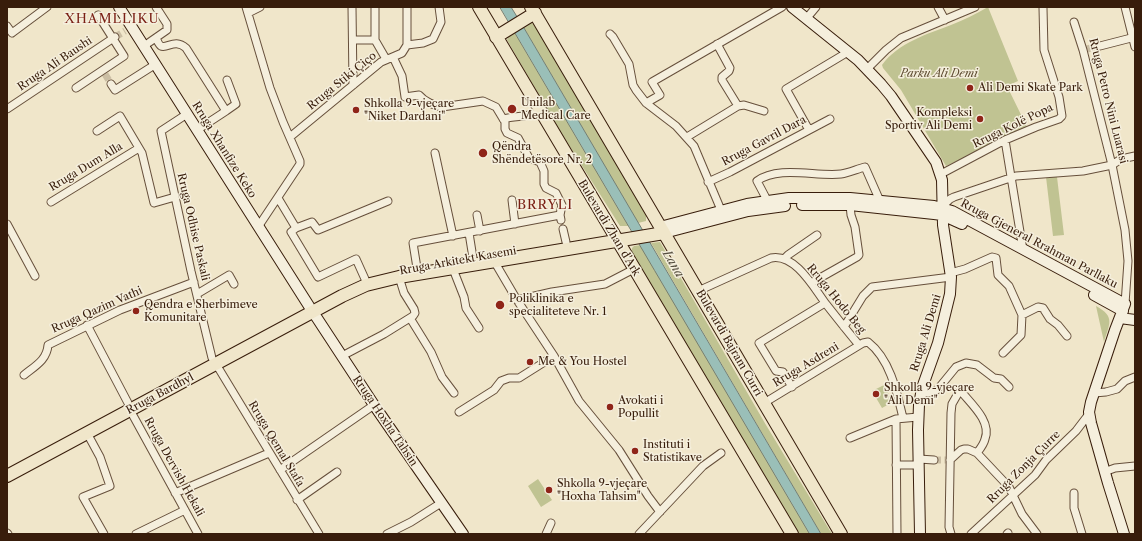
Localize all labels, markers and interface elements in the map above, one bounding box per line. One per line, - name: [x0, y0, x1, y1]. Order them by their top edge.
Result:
- district label: XHAMLLIKU: [64, 11, 160, 27]
- street label: Rruga Ali Baushi: [15, 34, 95, 94]
- street label: Rruga Petro Nini Luarasi: [1086, 37, 1130, 165]
- street label: Rruga Stiki Çiço: [305, 49, 379, 113]
- park label: Parku Ali Demi: [900, 67, 978, 81]
- place label: Ali Demi Skate Park: [978, 81, 1083, 95]
- marker: Ali Demi Skate Park: [965, 83, 975, 93]
- place label: Unilab Medical Care: [521, 96, 591, 122]
- place label: Shkolla 9-vjeçare "Niket Dardani": [364, 97, 454, 123]
- street label: Rruga Xhanfize Keko: [189, 99, 259, 201]
- street label: Rruga Kolë Popa: [971, 101, 1055, 151]
- marker: Unilab Medical Care: [506, 103, 518, 115]
- marker: Shkolla 9-vjeçare "Niket Dardani": [351, 105, 361, 115]
- place label: Kompleksi Sportiv Ali Demi: [885, 106, 972, 132]
- street label: Rruga Gavril Dara: [720, 113, 808, 169]
- marker: Kompleksi Sportiv Ali Demi: [975, 114, 985, 124]
- street label: Rruga Dum Alla: [47, 140, 125, 194]
- place label: Qëndra Shëndetësore Nr. 2: [492, 140, 592, 166]
- marker: Qëndra Shëndetësore Nr. 2: [477, 147, 489, 159]
- street label: Rruga Odhise Paskali: [174, 172, 212, 282]
- street label: Bulevardi Zhan d'Ark: [575, 177, 643, 279]
- district label: BRRYLI: [517, 197, 573, 213]
- street label: Rruga Gjeneral Rrahman Parllaku: [958, 197, 1120, 291]
- street label: Rruga Arkitekt Kasemi: [399, 244, 517, 278]
- water label: Lana: [659, 248, 687, 280]
- street label: Rruga Hodo Beg: [804, 261, 868, 337]
- street label: Rruga Qazim Vathi: [50, 284, 144, 336]
- street label: Bulevardi Bajram Curri: [693, 287, 765, 399]
- place label: Poliklinika e specialiteteve Nr. 1: [509, 292, 607, 318]
- street label: Rruga Ali Demi: [908, 293, 944, 373]
- place label: Qendra e Sherbimeve Komunitare: [144, 298, 258, 324]
- marker: Poliklinika e specialiteteve Nr. 1: [494, 299, 506, 311]
- marker: Qendra e Sherbimeve Komunitare: [131, 306, 141, 316]
- street label: Rruga Asdreni: [771, 340, 841, 390]
- place label: Me & You Hostel: [538, 355, 627, 369]
- marker: Me & You Hostel: [525, 357, 535, 367]
- street label: Rruga Bardhyl: [124, 371, 196, 417]
- street label: Rruga Hoxha Tahsin: [350, 373, 420, 469]
- place label: Shkolla 9-vjeçare "Ali Demi": [884, 381, 974, 407]
- marker: Shkolla 9-vjeçare "Ali Demi": [871, 389, 881, 399]
- place label: Avokati i Popullit: [618, 394, 663, 420]
- street label: Rruga Qemal Stafa: [245, 399, 307, 489]
- marker: Avokati i Popullit: [605, 402, 615, 412]
- street label: Rruga Dervish Hekali: [141, 415, 207, 519]
- street label: Rruga Zonja Çurre: [985, 428, 1063, 506]
- place label: Instituti i Statistikave: [643, 438, 702, 464]
- marker: Instituti i Statistikave: [630, 446, 640, 456]
- place label: Shkolla 9-vjeçare "Hoxha Tahsim": [557, 477, 647, 503]
- marker: Shkolla 9-vjeçare "Hoxha Tahsim": [544, 485, 554, 495]

